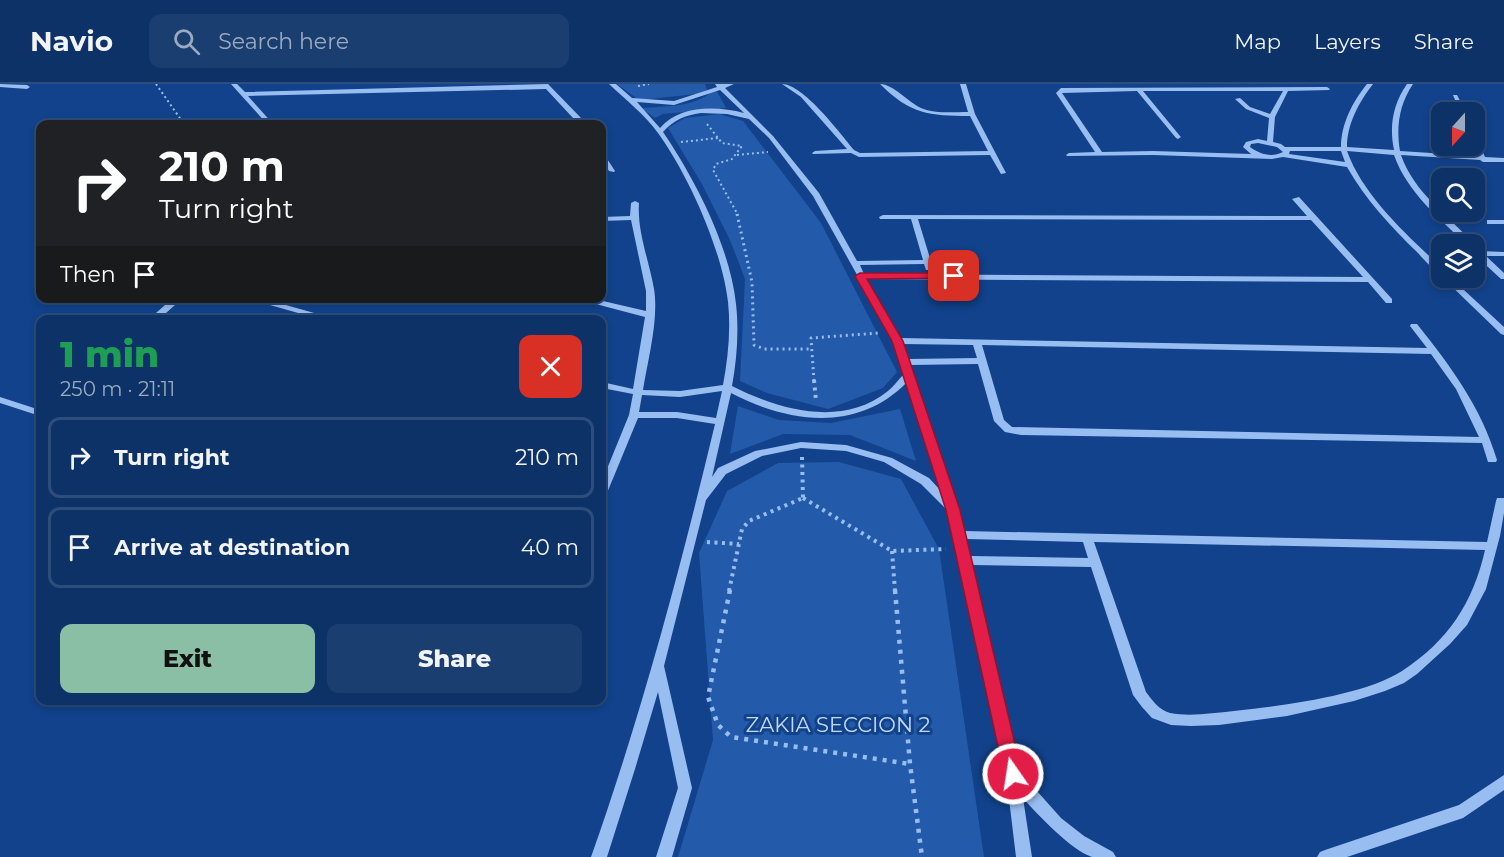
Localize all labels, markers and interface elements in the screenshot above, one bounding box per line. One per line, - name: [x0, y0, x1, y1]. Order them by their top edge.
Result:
- search box: [149, 14, 569, 68]
- text: Navio: [30, 24, 113, 58]
- icon: search: [170, 25, 203, 58]
- text: Search here: [218, 28, 349, 55]
- text: Map: [1234, 29, 1281, 54]
- text: Layers: [1314, 29, 1381, 54]
- text: Share: [1414, 29, 1474, 54]
- north arrow: [1431, 102, 1485, 156]
- map controls: [1431, 102, 1485, 288]
- text: 210 m: [159, 140, 285, 192]
- icon: right: [60, 144, 138, 222]
- button: search: [1431, 168, 1485, 222]
- text: Turn right: [159, 192, 294, 225]
- button: layers: [1431, 234, 1485, 288]
- pin: [928, 250, 979, 301]
- icon: arrive: [128, 258, 161, 291]
- icon: arrive: [937, 259, 970, 292]
- text: Then: [60, 261, 116, 288]
- text: 1 min: [60, 332, 159, 376]
- button: close: [519, 335, 582, 398]
- text: 250 m · 21:11: [60, 377, 175, 401]
- icon: right: [63, 441, 96, 474]
- text: Turn right: [114, 444, 229, 471]
- text: 210 m: [515, 444, 579, 471]
- icon: arrive: [63, 531, 96, 564]
- text: Arrive at destination: [114, 534, 350, 561]
- text: 40 m: [521, 534, 579, 561]
- button: Exit: [60, 624, 315, 693]
- button: Share: [327, 624, 582, 693]
- park label: ZAKIA SECCION 2: [746, 712, 931, 737]
- position arrow: [981, 742, 1045, 806]

